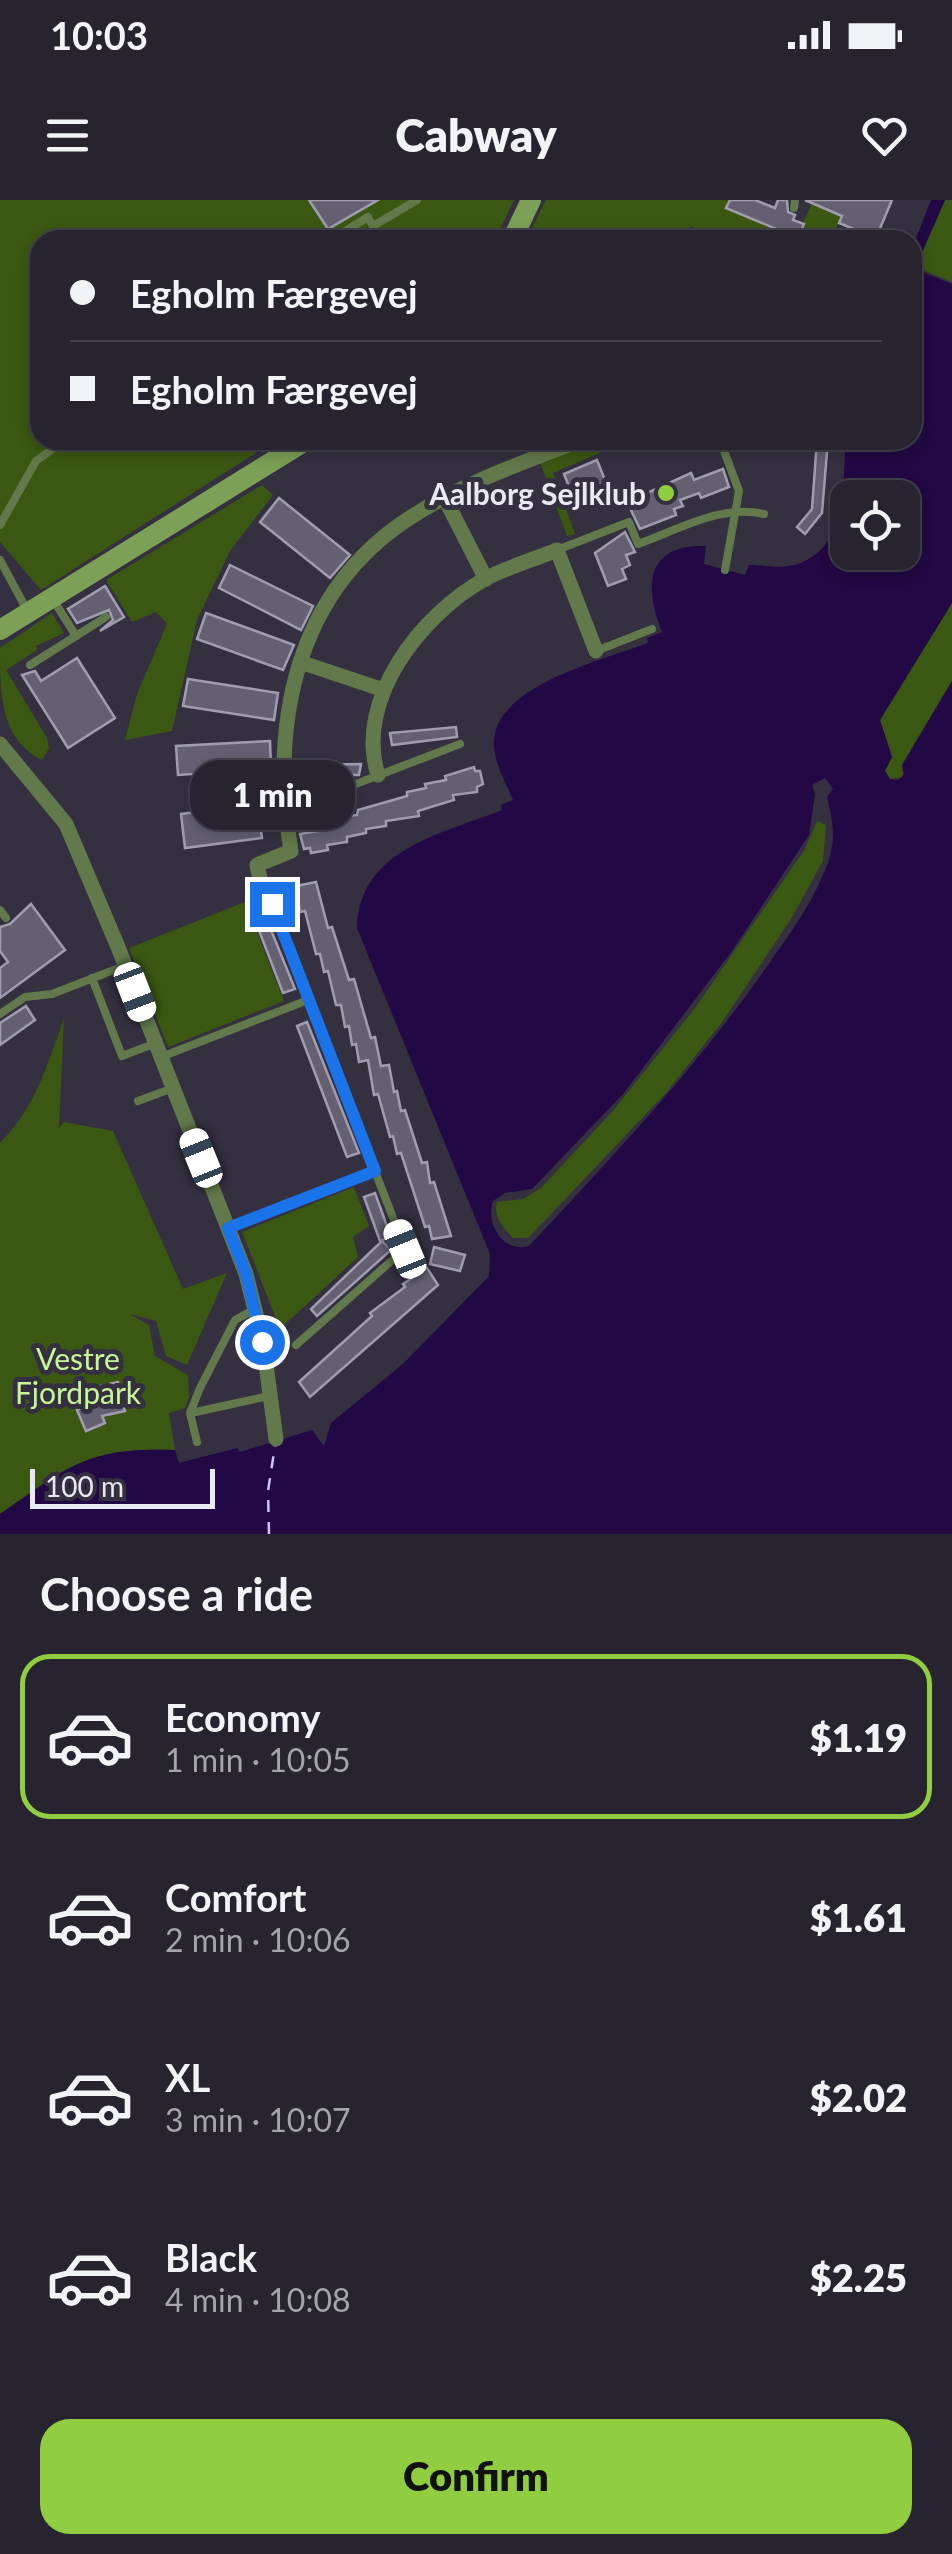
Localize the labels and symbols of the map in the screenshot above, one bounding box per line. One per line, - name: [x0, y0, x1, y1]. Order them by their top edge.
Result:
- place label: Aalborg Sejlklub: [428, 475, 646, 511]
- marker: Aalborg Sejlklub: [655, 482, 677, 504]
- callout: 1 min: [190, 759, 354, 829]
- route end: [250, 882, 295, 927]
- car: [110, 959, 160, 1025]
- car: [176, 1125, 226, 1191]
- car: [380, 1216, 430, 1282]
- route start: [240, 1320, 285, 1365]
- park label: Vestre Fjordpark: [15, 1340, 142, 1410]
- scale bar: [30, 1464, 215, 1508]

